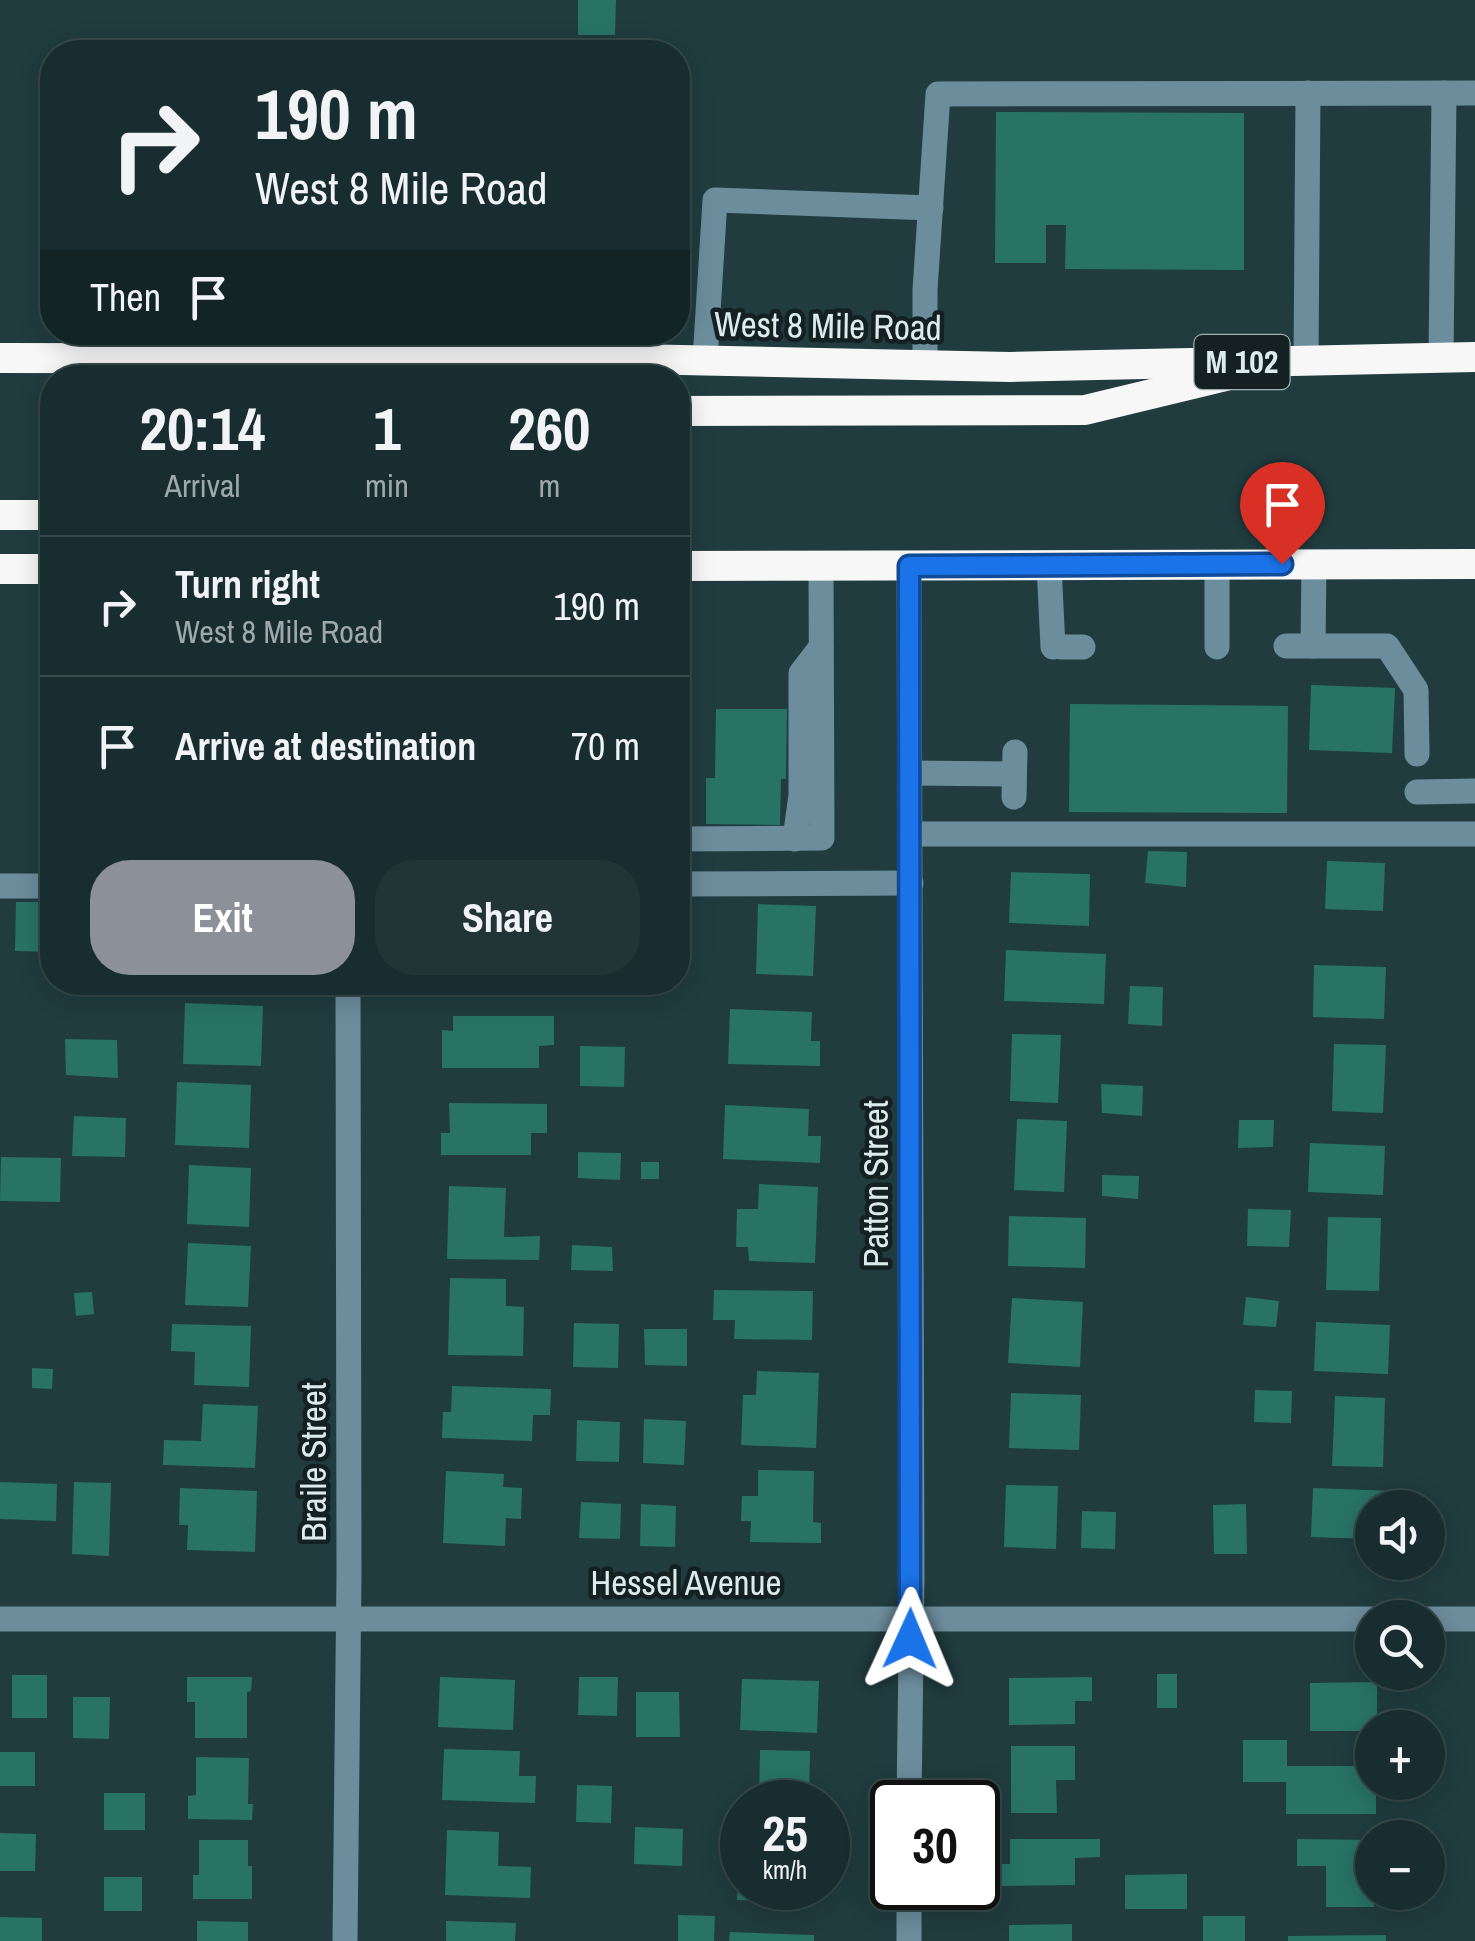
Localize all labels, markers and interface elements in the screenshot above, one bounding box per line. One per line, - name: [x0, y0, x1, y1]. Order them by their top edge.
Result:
- text: 190 m: [255, 67, 418, 161]
- icon: right: [90, 80, 220, 210]
- text: West 8 Mile Road: [255, 157, 548, 218]
- icon: arrive: [181, 270, 236, 325]
- text: Then: [90, 272, 161, 323]
- street label: West 8 Mile Road: [714, 300, 942, 351]
- road number: M 102: [1194, 335, 1290, 389]
- text: 20:14: [140, 388, 265, 469]
- text: 1: [373, 388, 401, 469]
- text: 260: [508, 388, 590, 469]
- pin: [1240, 462, 1325, 565]
- text: Arrival: [165, 464, 240, 507]
- text: min: [365, 464, 409, 507]
- text: m: [538, 464, 560, 507]
- icon: arrive: [1255, 477, 1310, 532]
- text: Turn right: [175, 559, 320, 610]
- icon: right: [90, 579, 145, 634]
- text: 190 m: [553, 581, 640, 632]
- text: West 8 Mile Road: [175, 610, 383, 653]
- icon: arrive: [90, 719, 145, 774]
- text: Arrive at destination: [175, 721, 476, 772]
- text: 70 m: [571, 721, 640, 772]
- button: Exit: [90, 860, 355, 975]
- button: Share: [375, 860, 640, 975]
- street label: Patton Street: [852, 1100, 899, 1268]
- street label: Braile Street: [290, 1382, 337, 1542]
- map controls: [1355, 1490, 1445, 1910]
- button: sound: [1355, 1490, 1445, 1580]
- street label: Hessel Avenue: [591, 1559, 781, 1606]
- position arrow: [858, 1587, 962, 1691]
- button: search: [1355, 1600, 1445, 1690]
- button: +: [1355, 1710, 1445, 1800]
- speed limit sign: 30: [870, 1780, 1000, 1910]
- text: 25: [762, 1799, 808, 1867]
- button: −: [1355, 1820, 1445, 1910]
- text: km/h: [763, 1853, 807, 1887]

